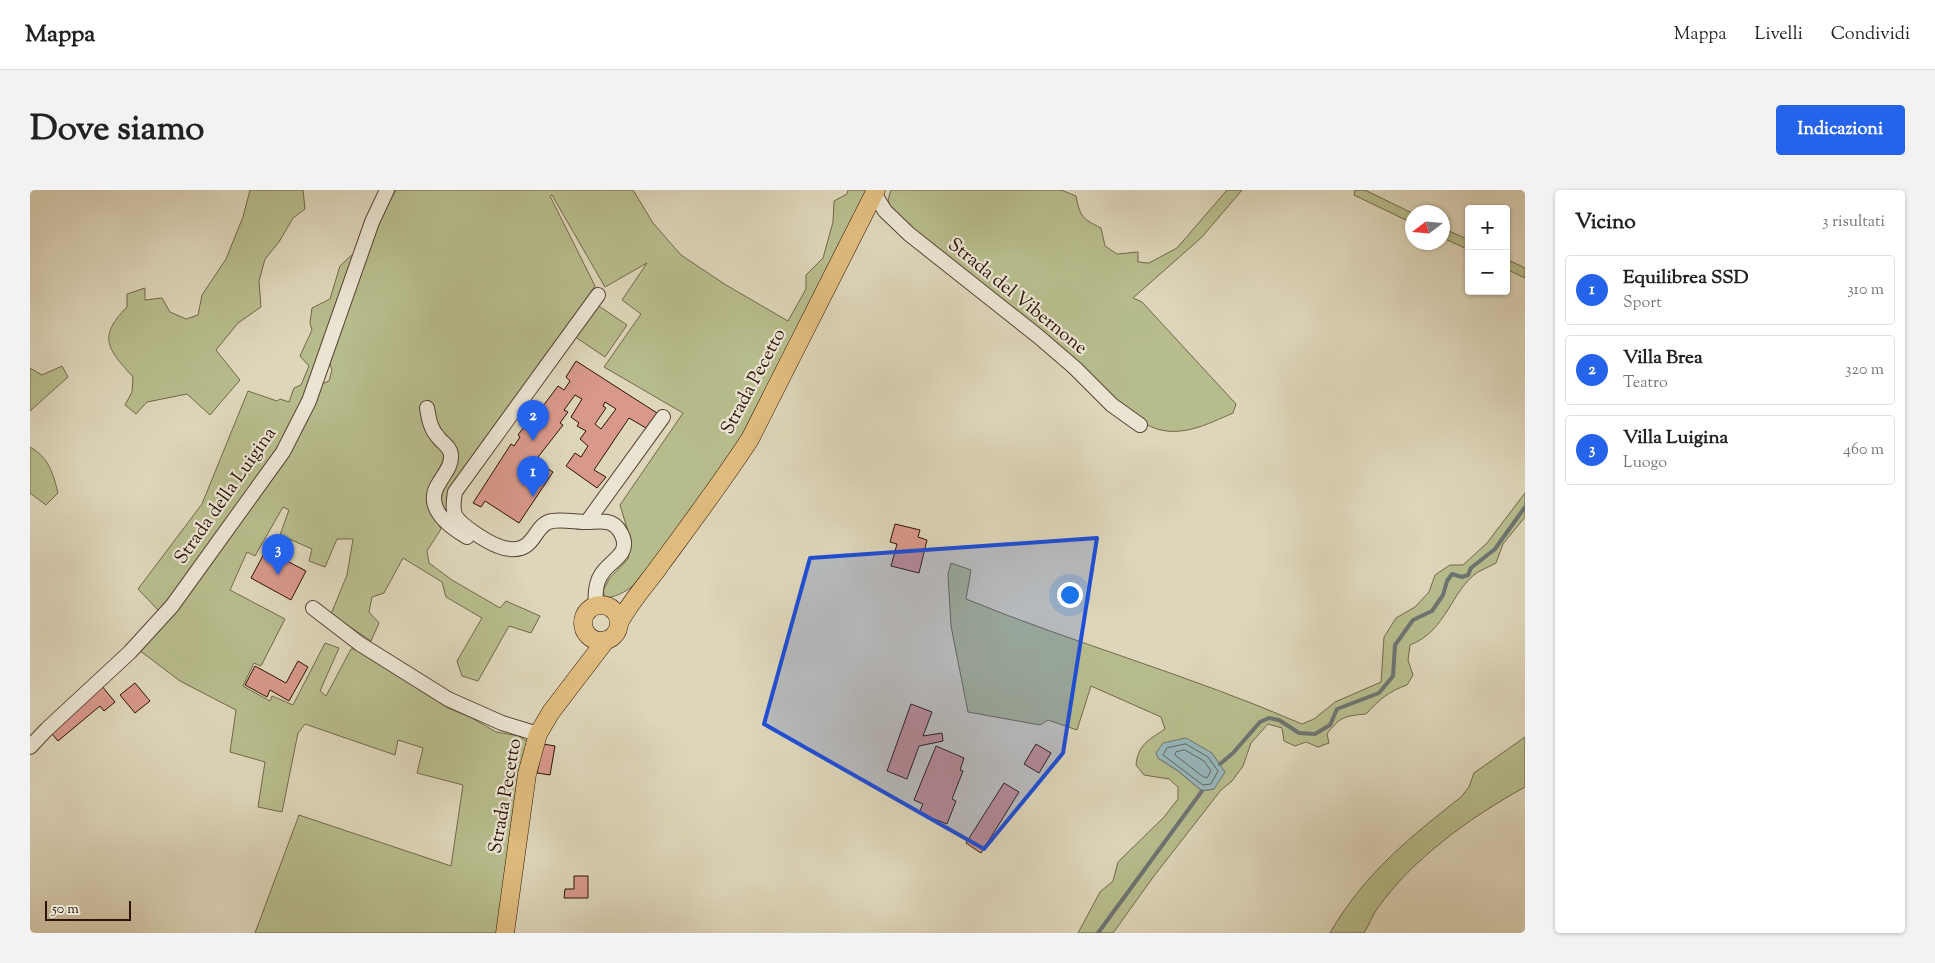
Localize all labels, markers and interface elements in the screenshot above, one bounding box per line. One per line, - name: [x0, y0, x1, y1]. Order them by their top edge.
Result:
- text: Mappa: [25, 18, 95, 52]
- text: Mappa: [1674, 22, 1727, 48]
- text: Livelli: [1755, 22, 1803, 48]
- text: Condividi: [1831, 22, 1910, 48]
- text: Dove siamo: [30, 105, 204, 156]
- button: Indicazioni: [1776, 105, 1905, 155]
- north arrow: [1405, 205, 1450, 250]
- map controls: [1465, 205, 1510, 295]
- button: +: [1465, 205, 1510, 250]
- text: Vicino: [1575, 208, 1636, 238]
- text: 3 risultati: [1822, 211, 1885, 234]
- street label: Strada del Vibernone: [941, 232, 1093, 362]
- button: −: [1465, 250, 1510, 295]
- text: Equilibrea SSD: [1623, 265, 1749, 292]
- text: 1: [1589, 279, 1595, 302]
- text: 310 m: [1847, 279, 1884, 302]
- text: Sport: [1623, 292, 1662, 315]
- street label: Strada Pecetto: [715, 324, 793, 440]
- text: Villa Brea: [1623, 345, 1703, 372]
- text: 2: [1588, 359, 1596, 382]
- text: 320 m: [1845, 359, 1884, 382]
- text: Teatro: [1623, 372, 1668, 395]
- pin: 2: [517, 400, 549, 441]
- street label: Strada della Luigina: [168, 422, 284, 570]
- text: Villa Luigina: [1623, 425, 1728, 452]
- text: 3: [1589, 439, 1595, 462]
- text: 460 m: [1843, 439, 1884, 462]
- text: Luogo: [1623, 452, 1667, 475]
- pin: 1: [517, 456, 549, 497]
- pin: 3: [262, 534, 294, 575]
- your location: [1057, 582, 1083, 608]
- street label: Strada Pecetto: [483, 736, 529, 856]
- scale bar: [45, 898, 131, 921]
- text: 50 m: [52, 900, 79, 920]

